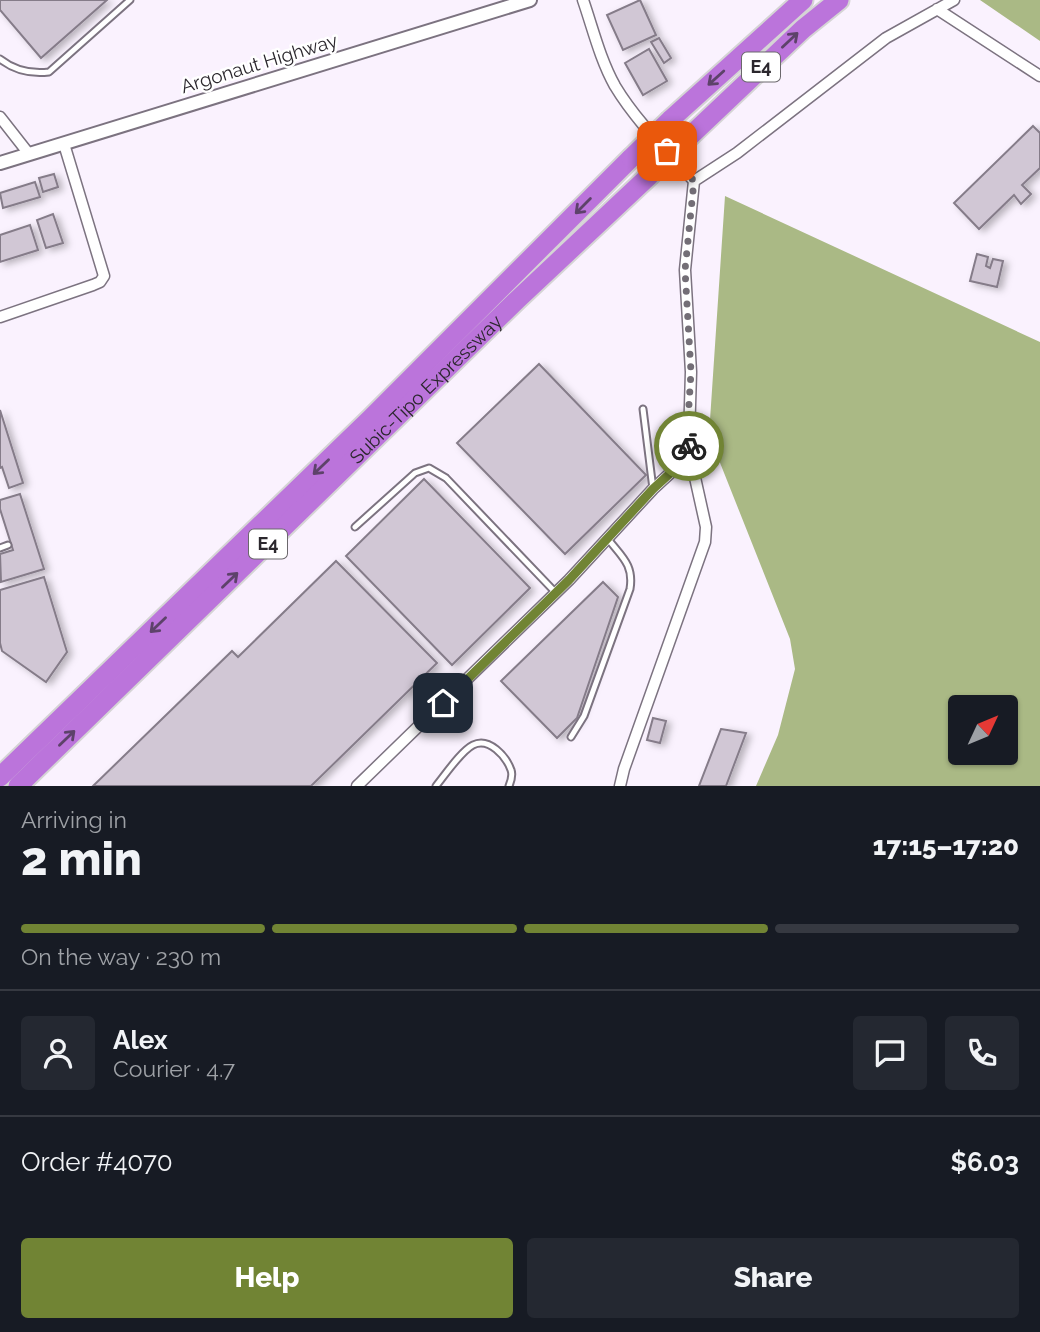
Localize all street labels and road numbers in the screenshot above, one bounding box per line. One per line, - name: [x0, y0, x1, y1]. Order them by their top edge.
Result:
- street label: Argonaut Highway: [178, 29, 340, 97]
- road number: E4: [742, 52, 780, 82]
- street label: Subic-Tipo Expressway: [345, 310, 506, 468]
- road number: E4: [249, 530, 287, 558]

